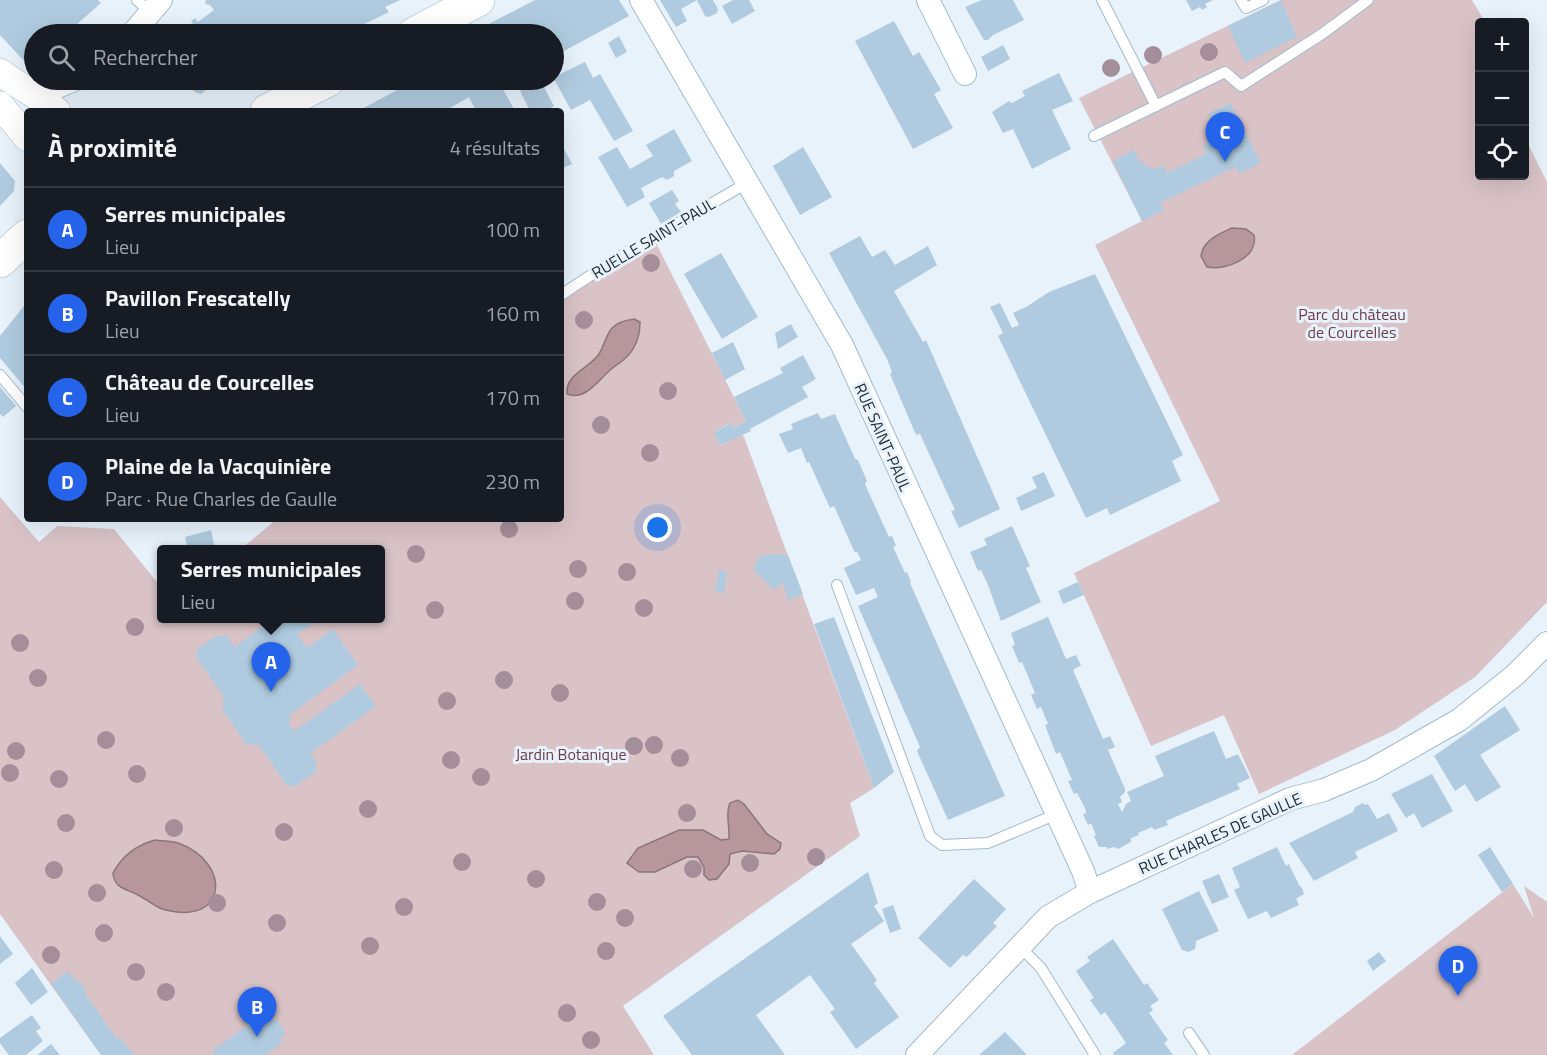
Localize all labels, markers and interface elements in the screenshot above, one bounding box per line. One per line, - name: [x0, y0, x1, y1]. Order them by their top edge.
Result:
- map controls: [1475, 18, 1529, 180]
- button: +: [1475, 18, 1529, 72]
- search box: [24, 24, 564, 90]
- text: Rechercher: [93, 40, 198, 74]
- icon: search: [45, 41, 78, 74]
- button: −: [1475, 72, 1529, 126]
- pin: C: [1206, 112, 1244, 162]
- button: locate: [1475, 126, 1529, 180]
- text: À proximité: [48, 128, 177, 167]
- text: 4 résultats: [450, 132, 540, 163]
- street label: RUELLE SAINT-PAUL: [587, 191, 720, 284]
- text: Serres municipales: [105, 197, 286, 231]
- text: A: [61, 214, 74, 245]
- text: 100 m: [485, 214, 540, 245]
- text: Lieu: [105, 231, 140, 262]
- text: Pavillon Frescatelly: [105, 281, 290, 315]
- text: B: [61, 298, 74, 329]
- text: 160 m: [485, 298, 540, 329]
- park label: Parc du château de Courcelles: [1298, 302, 1406, 344]
- text: Lieu: [105, 315, 140, 346]
- text: Château de Courcelles: [105, 365, 314, 399]
- street label: RUE SAINT-PAUL: [848, 379, 918, 495]
- text: C: [62, 382, 73, 413]
- text: 170 m: [485, 382, 540, 413]
- text: Lieu: [105, 399, 140, 430]
- text: Plaine de la Vacquinière: [105, 449, 331, 483]
- text: D: [61, 466, 74, 497]
- text: 230 m: [485, 466, 540, 497]
- text: Parc · Rue Charles de Gaulle: [105, 483, 337, 514]
- your location: [643, 513, 672, 542]
- popup: [157, 545, 385, 623]
- text: Serres municipales: [181, 552, 361, 586]
- text: Lieu: [181, 586, 215, 617]
- pin: A: [252, 642, 290, 692]
- park label: Jardin Botanique: [515, 742, 627, 766]
- street label: RUE CHARLES DE GAULLE: [1134, 786, 1306, 880]
- pin: D: [1438, 946, 1478, 996]
- pin: B: [238, 988, 276, 1037]

